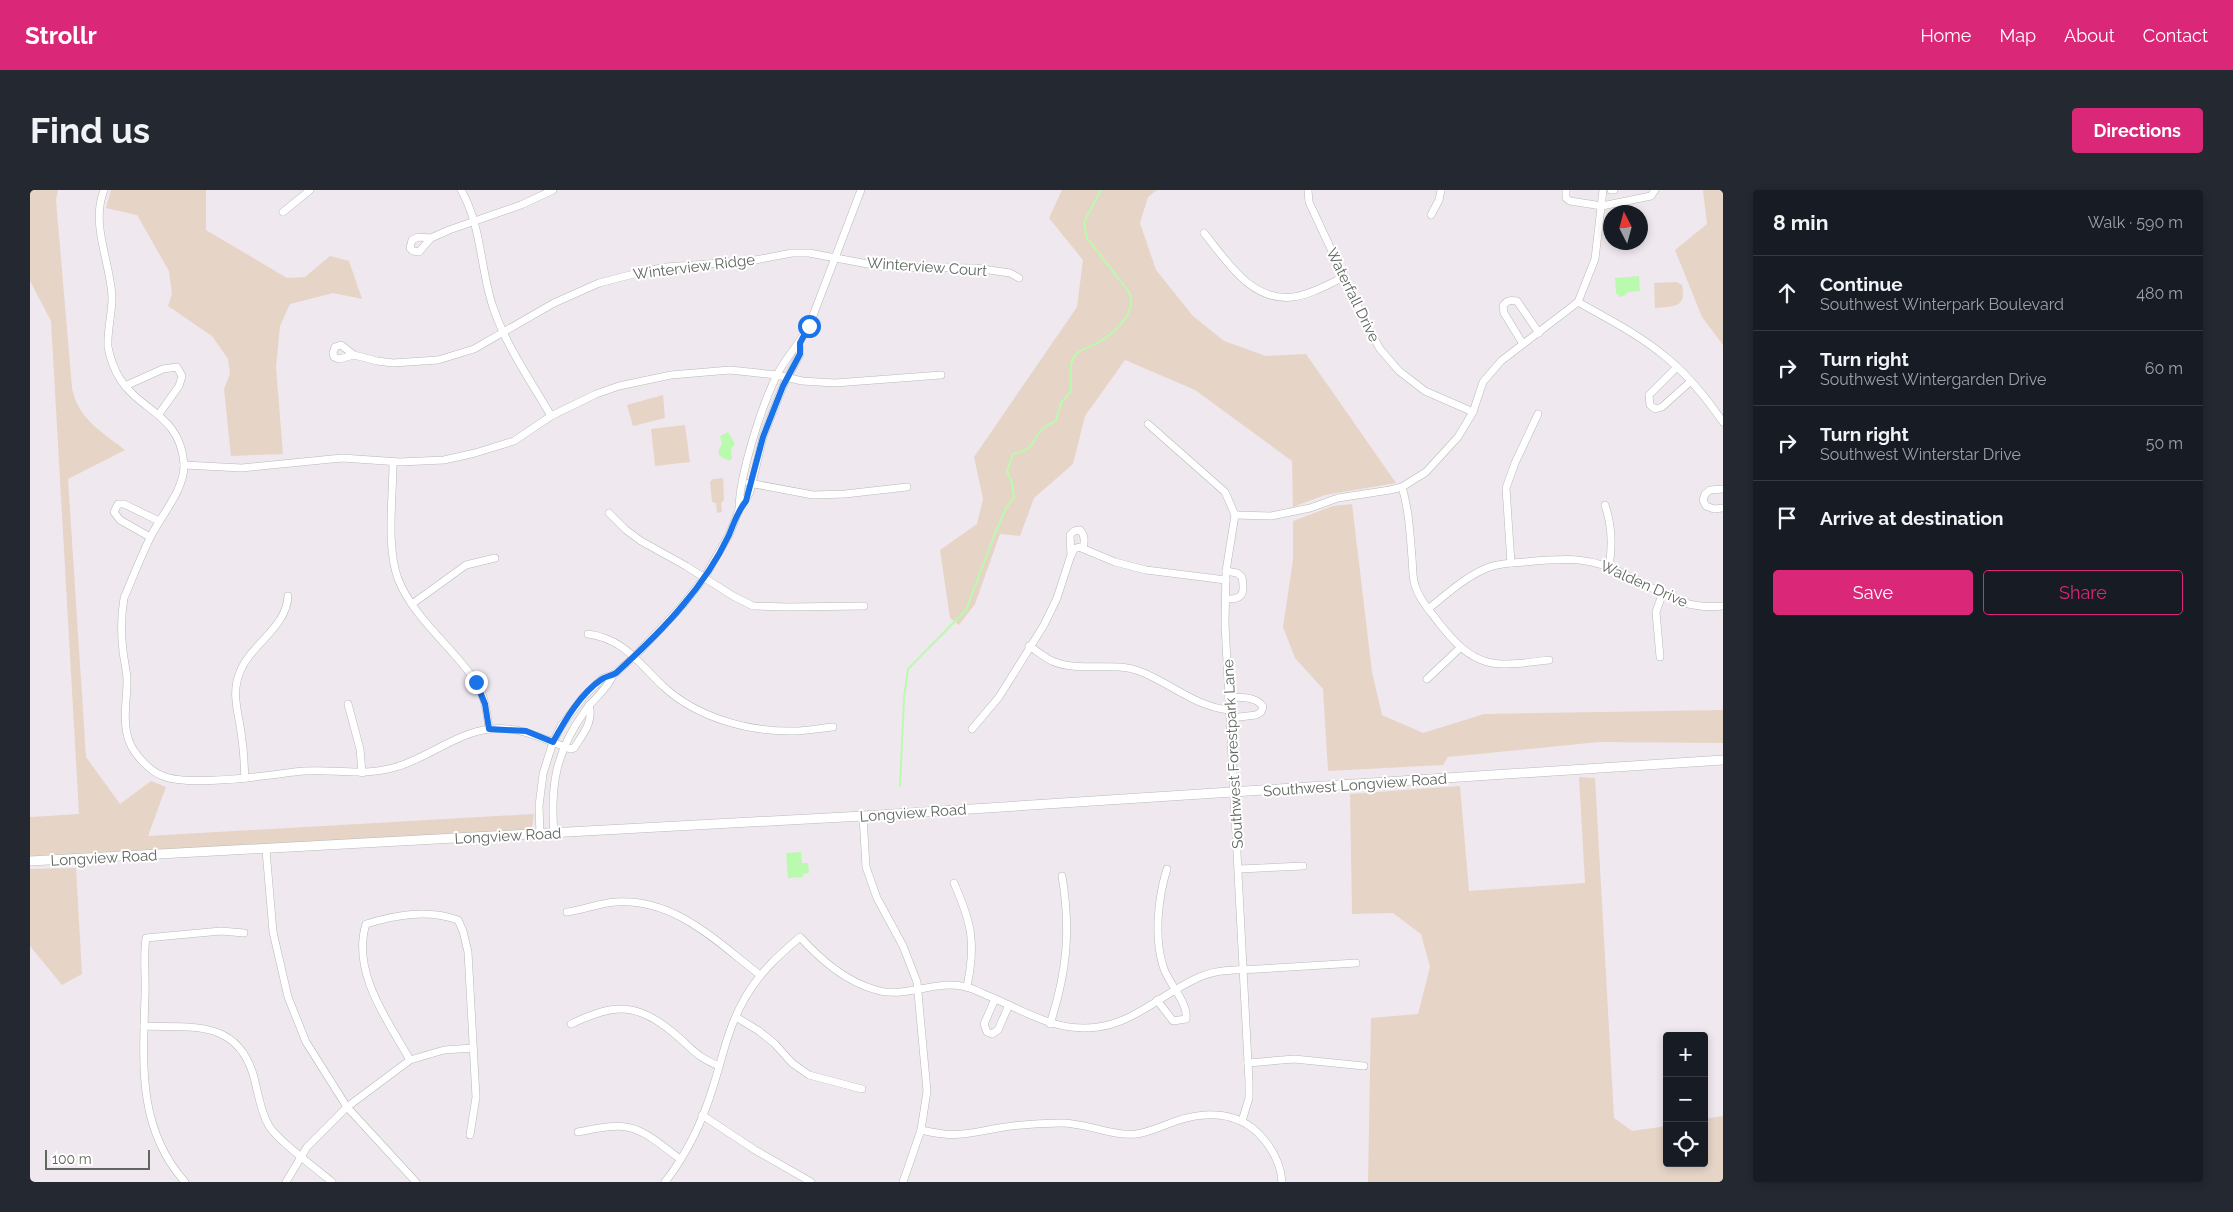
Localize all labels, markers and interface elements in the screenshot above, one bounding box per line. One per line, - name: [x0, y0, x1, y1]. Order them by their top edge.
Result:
- text: Strollr: [25, 21, 97, 50]
- text: Home: [1920, 25, 1971, 46]
- text: Map: [1999, 25, 2036, 46]
- text: About: [2064, 25, 2115, 46]
- text: Contact: [2143, 25, 2208, 46]
- button: Directions: [2072, 108, 2203, 153]
- text: Find us: [30, 110, 150, 151]
- north arrow: [1603, 205, 1648, 250]
- text: 8 min: [1773, 210, 1828, 235]
- text: Walk · 590 m: [2088, 213, 2183, 232]
- street label: Waterfall Drive: [1322, 245, 1384, 345]
- street label: Winterview Ridge: [632, 251, 756, 283]
- street label: Winterview Court: [866, 254, 988, 280]
- text: Continue: [1820, 273, 1903, 295]
- icon: ahead: [1773, 279, 1801, 307]
- text: 480 m: [2136, 284, 2183, 303]
- text: Southwest Winterpark Boulevard: [1820, 295, 2064, 314]
- route start: [798, 315, 821, 338]
- text: Turn right: [1820, 348, 1909, 370]
- icon: right: [1773, 354, 1801, 382]
- text: 60 m: [2145, 359, 2183, 378]
- text: Southwest Wintergarden Drive: [1820, 370, 2046, 389]
- text: Turn right: [1820, 423, 1909, 445]
- icon: right: [1773, 429, 1801, 457]
- text: 50 m: [2146, 434, 2183, 453]
- text: Southwest Winterstar Drive: [1820, 445, 2021, 464]
- icon: arrive: [1773, 504, 1801, 532]
- text: Arrive at destination: [1820, 507, 2004, 529]
- street label: Walden Drive: [1598, 557, 1691, 611]
- button: Save: [1773, 570, 1973, 615]
- button: Share: [1983, 570, 2183, 615]
- street label: Southwest Forestpark Lane: [1219, 659, 1247, 849]
- route end: [465, 671, 488, 694]
- street label: Southwest Longview Road: [1262, 770, 1448, 800]
- street label: Longview Road: [859, 800, 967, 826]
- street label: Longview Road: [454, 824, 562, 848]
- street label: Longview Road: [50, 846, 158, 870]
- map controls: [1663, 1032, 1708, 1167]
- button: +: [1663, 1032, 1708, 1077]
- button: −: [1663, 1077, 1708, 1122]
- button: locate: [1663, 1122, 1708, 1167]
- scale bar: [45, 1147, 150, 1170]
- text: 100 m: [52, 1151, 92, 1167]

